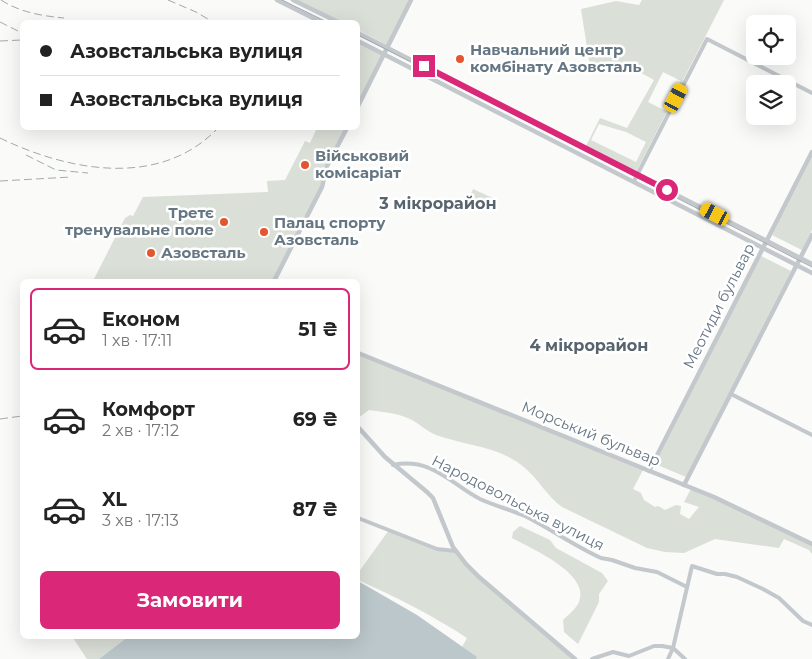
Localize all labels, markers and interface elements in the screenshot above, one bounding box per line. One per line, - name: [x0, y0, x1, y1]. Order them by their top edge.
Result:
- map controls: [746, 15, 796, 125]
- button: locate: [746, 15, 796, 65]
- text: Азовстальська вулиця: [70, 40, 303, 63]
- place label: Навчальний центр комбінату Азовсталь: [470, 40, 642, 76]
- marker: Навчальний центр комбінату Азовсталь: [454, 53, 466, 65]
- route end: [413, 55, 435, 77]
- button: layers: [746, 75, 796, 125]
- car: [662, 81, 689, 115]
- text: Азовстальська вулиця: [70, 88, 303, 111]
- place label: Військовий комісаріат: [315, 146, 409, 182]
- marker: Військовий комісаріат: [299, 159, 311, 171]
- route start: [656, 179, 678, 201]
- district label: 3 мікрорайон: [378, 194, 497, 213]
- car: [698, 201, 731, 227]
- place label: Третє тренувальне поле: [65, 203, 214, 239]
- place label: Палац спорту Азовсталь: [274, 213, 386, 249]
- marker: Третє тренувальне поле: [218, 216, 230, 228]
- marker: Палац спорту Азовсталь: [258, 226, 270, 238]
- street label: Меотиди бульвар: [679, 240, 758, 372]
- place label: Азовсталь: [161, 243, 246, 262]
- marker: Азовсталь: [145, 247, 157, 259]
- icon: car: [42, 307, 87, 352]
- text: Економ: [102, 308, 180, 331]
- text: 51 ₴: [298, 318, 338, 341]
- text: 1 хв · 17:11: [102, 331, 172, 350]
- district label: 4 мікрорайон: [530, 336, 648, 355]
- icon: car: [42, 397, 87, 442]
- street label: Морський бульвар: [519, 397, 663, 470]
- text: Комфорт: [102, 398, 195, 421]
- text: 69 ₴: [293, 408, 338, 431]
- text: 2 хв · 17:12: [102, 421, 179, 440]
- street label: Народовольська вулиця: [429, 451, 608, 554]
- icon: car: [42, 487, 87, 532]
- text: XL: [102, 488, 127, 511]
- text: 87 ₴: [293, 498, 338, 521]
- text: 3 хв · 17:13: [102, 511, 179, 530]
- button: Замовити: [40, 571, 340, 629]

